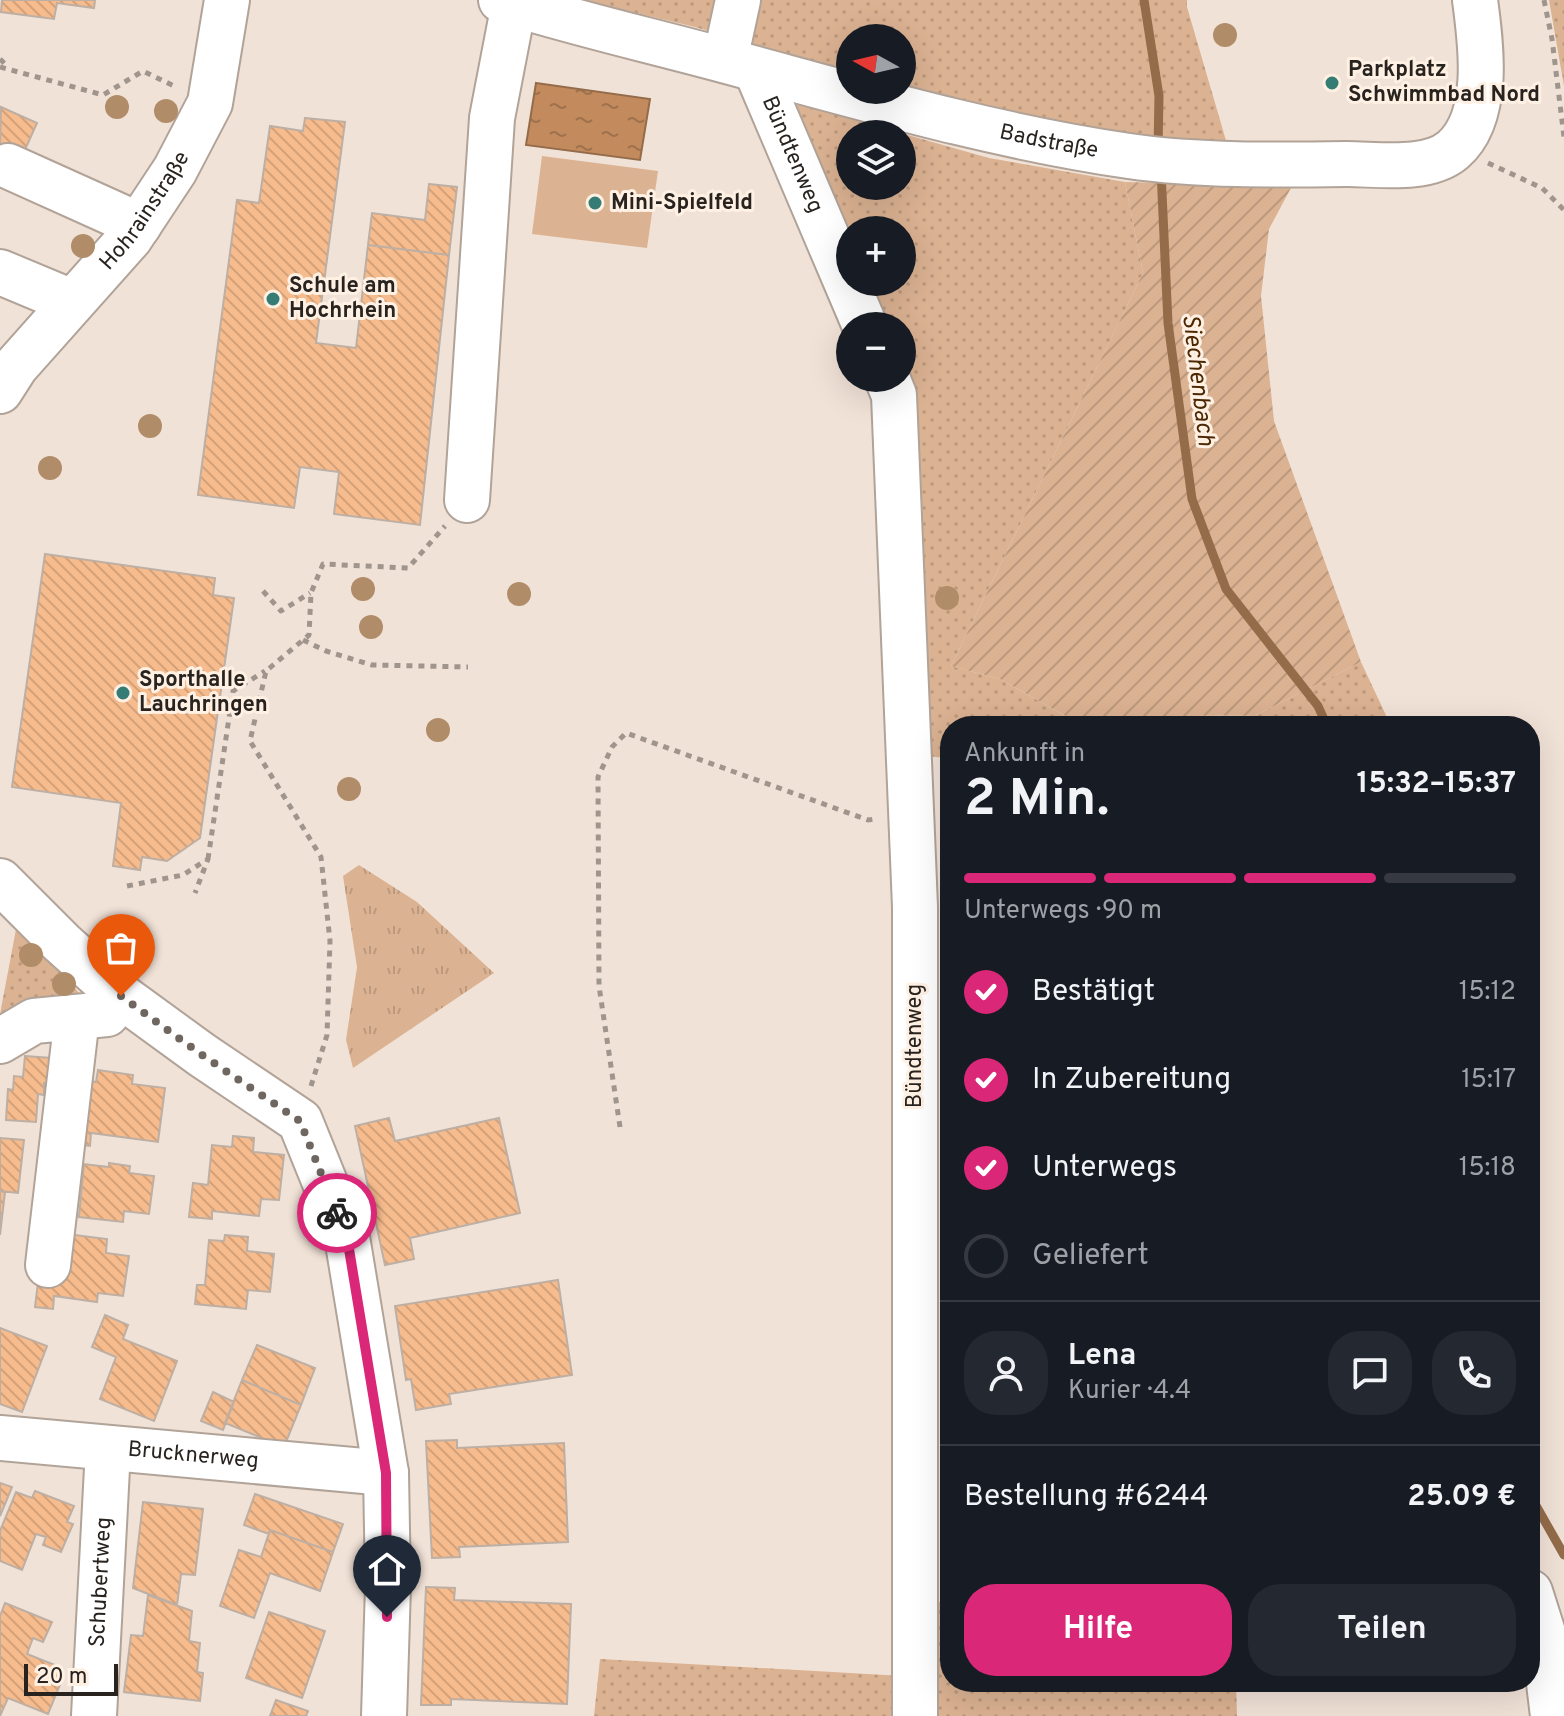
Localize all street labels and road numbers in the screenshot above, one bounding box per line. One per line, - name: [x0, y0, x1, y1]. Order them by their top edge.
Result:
- street label: Bündtenweg: [755, 92, 829, 217]
- street label: Badstraße: [997, 119, 1100, 164]
- street label: Hohrainstraße: [94, 147, 196, 276]
- street label: Bündtenweg: [902, 984, 929, 1108]
- street label: Brucknerweg: [127, 1436, 260, 1475]
- street label: Schubertweg: [84, 1516, 118, 1648]

